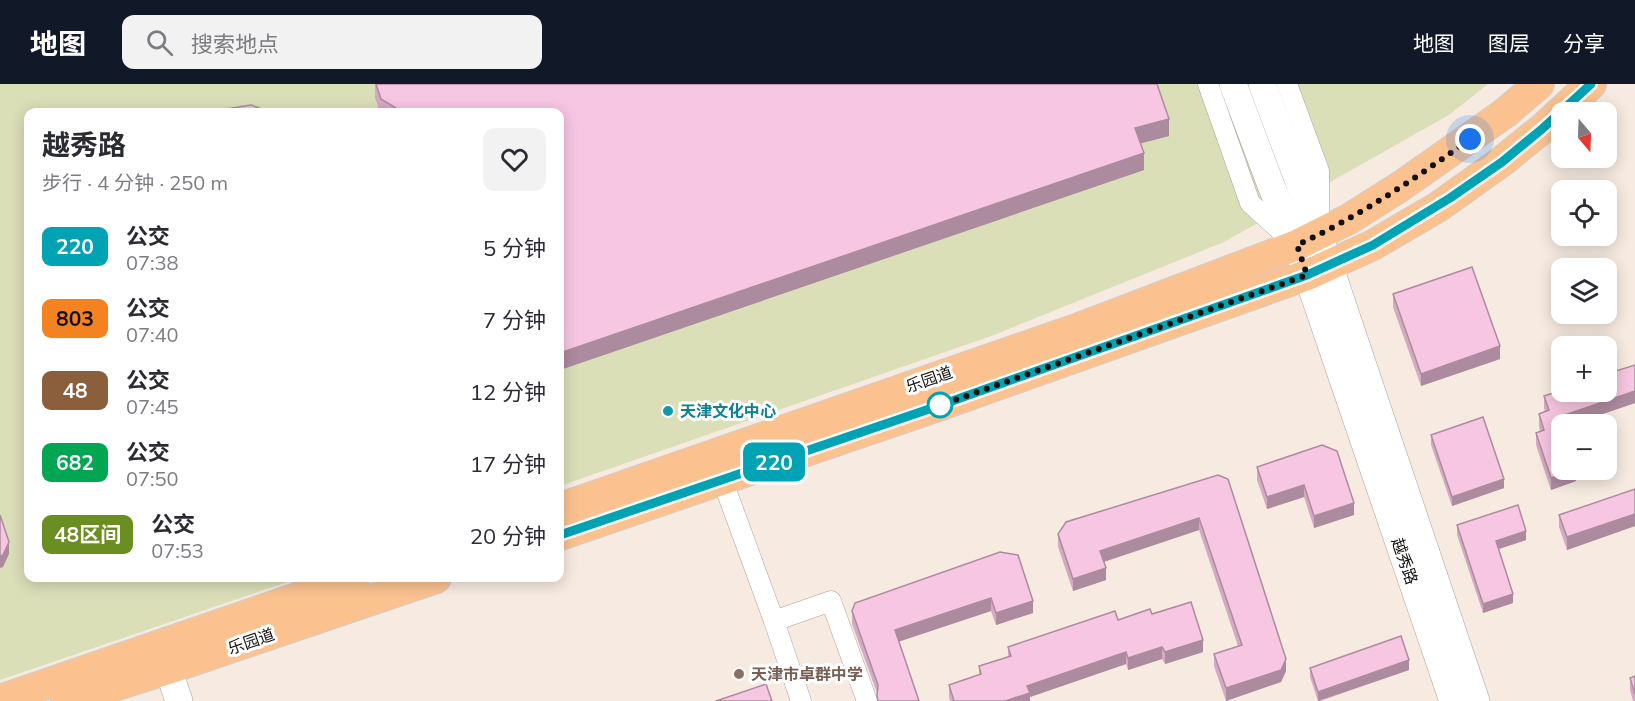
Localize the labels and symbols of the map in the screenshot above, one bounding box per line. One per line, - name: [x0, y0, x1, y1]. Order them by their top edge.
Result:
- north arrow: [1551, 102, 1617, 168]
- your location: [1455, 124, 1485, 154]
- street label: 乐园道: [903, 362, 955, 396]
- unlabelled marker: [927, 392, 953, 418]
- place label: 天津文化中心: [680, 401, 776, 421]
- marker: 天津文化中心: [661, 404, 675, 418]
- line badge: 220: [740, 442, 808, 482]
- street label: 越秀路: [1388, 535, 1422, 587]
- street label: 乐园道: [225, 624, 277, 658]
- place label: 天津市卓群中学: [751, 664, 863, 684]
- marker: 天津市卓群中学: [732, 667, 746, 681]

